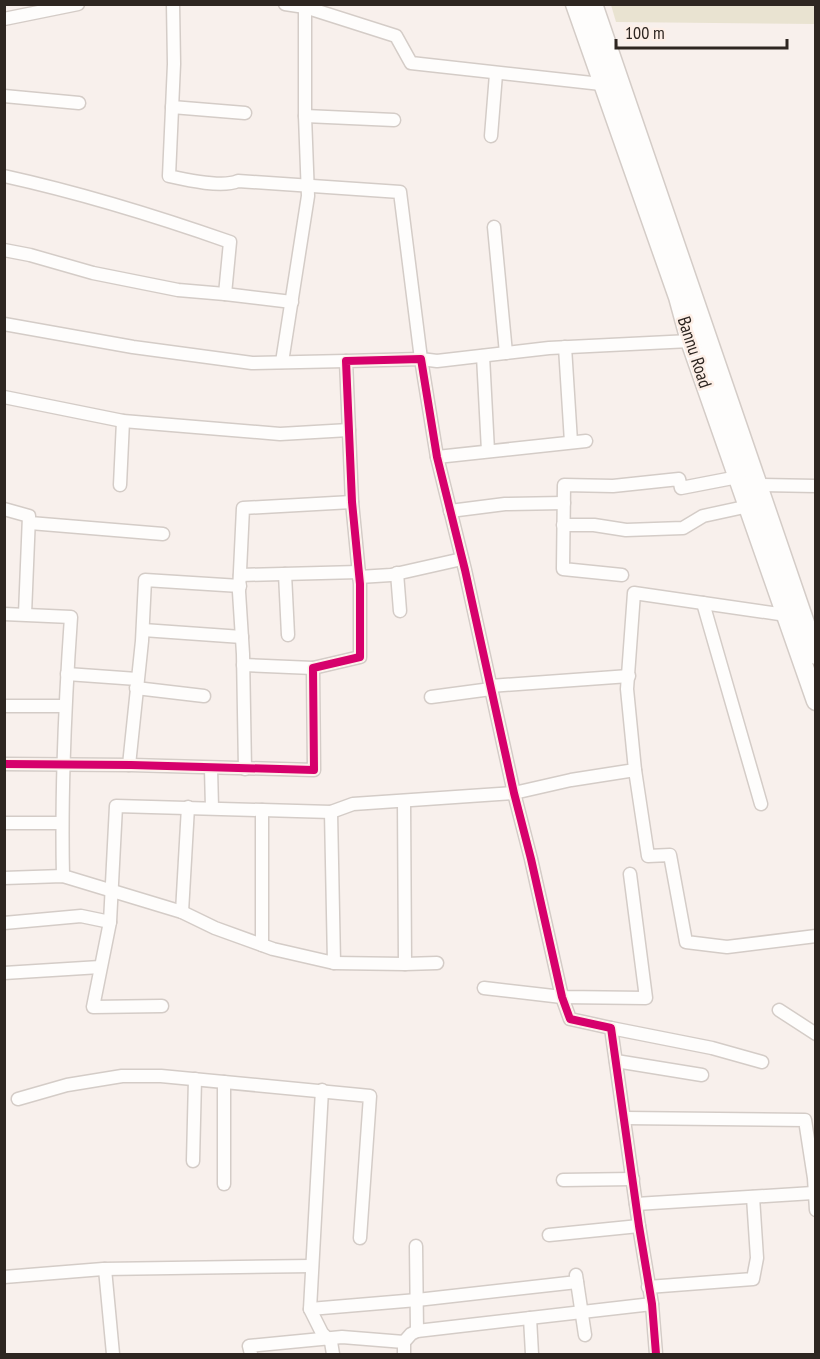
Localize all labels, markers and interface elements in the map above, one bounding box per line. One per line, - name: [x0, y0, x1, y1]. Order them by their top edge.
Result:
- scale bar: [616, 12, 787, 50]
- text: 100 m: [625, 21, 665, 44]
- street label: Bannu Road: [673, 313, 717, 391]

